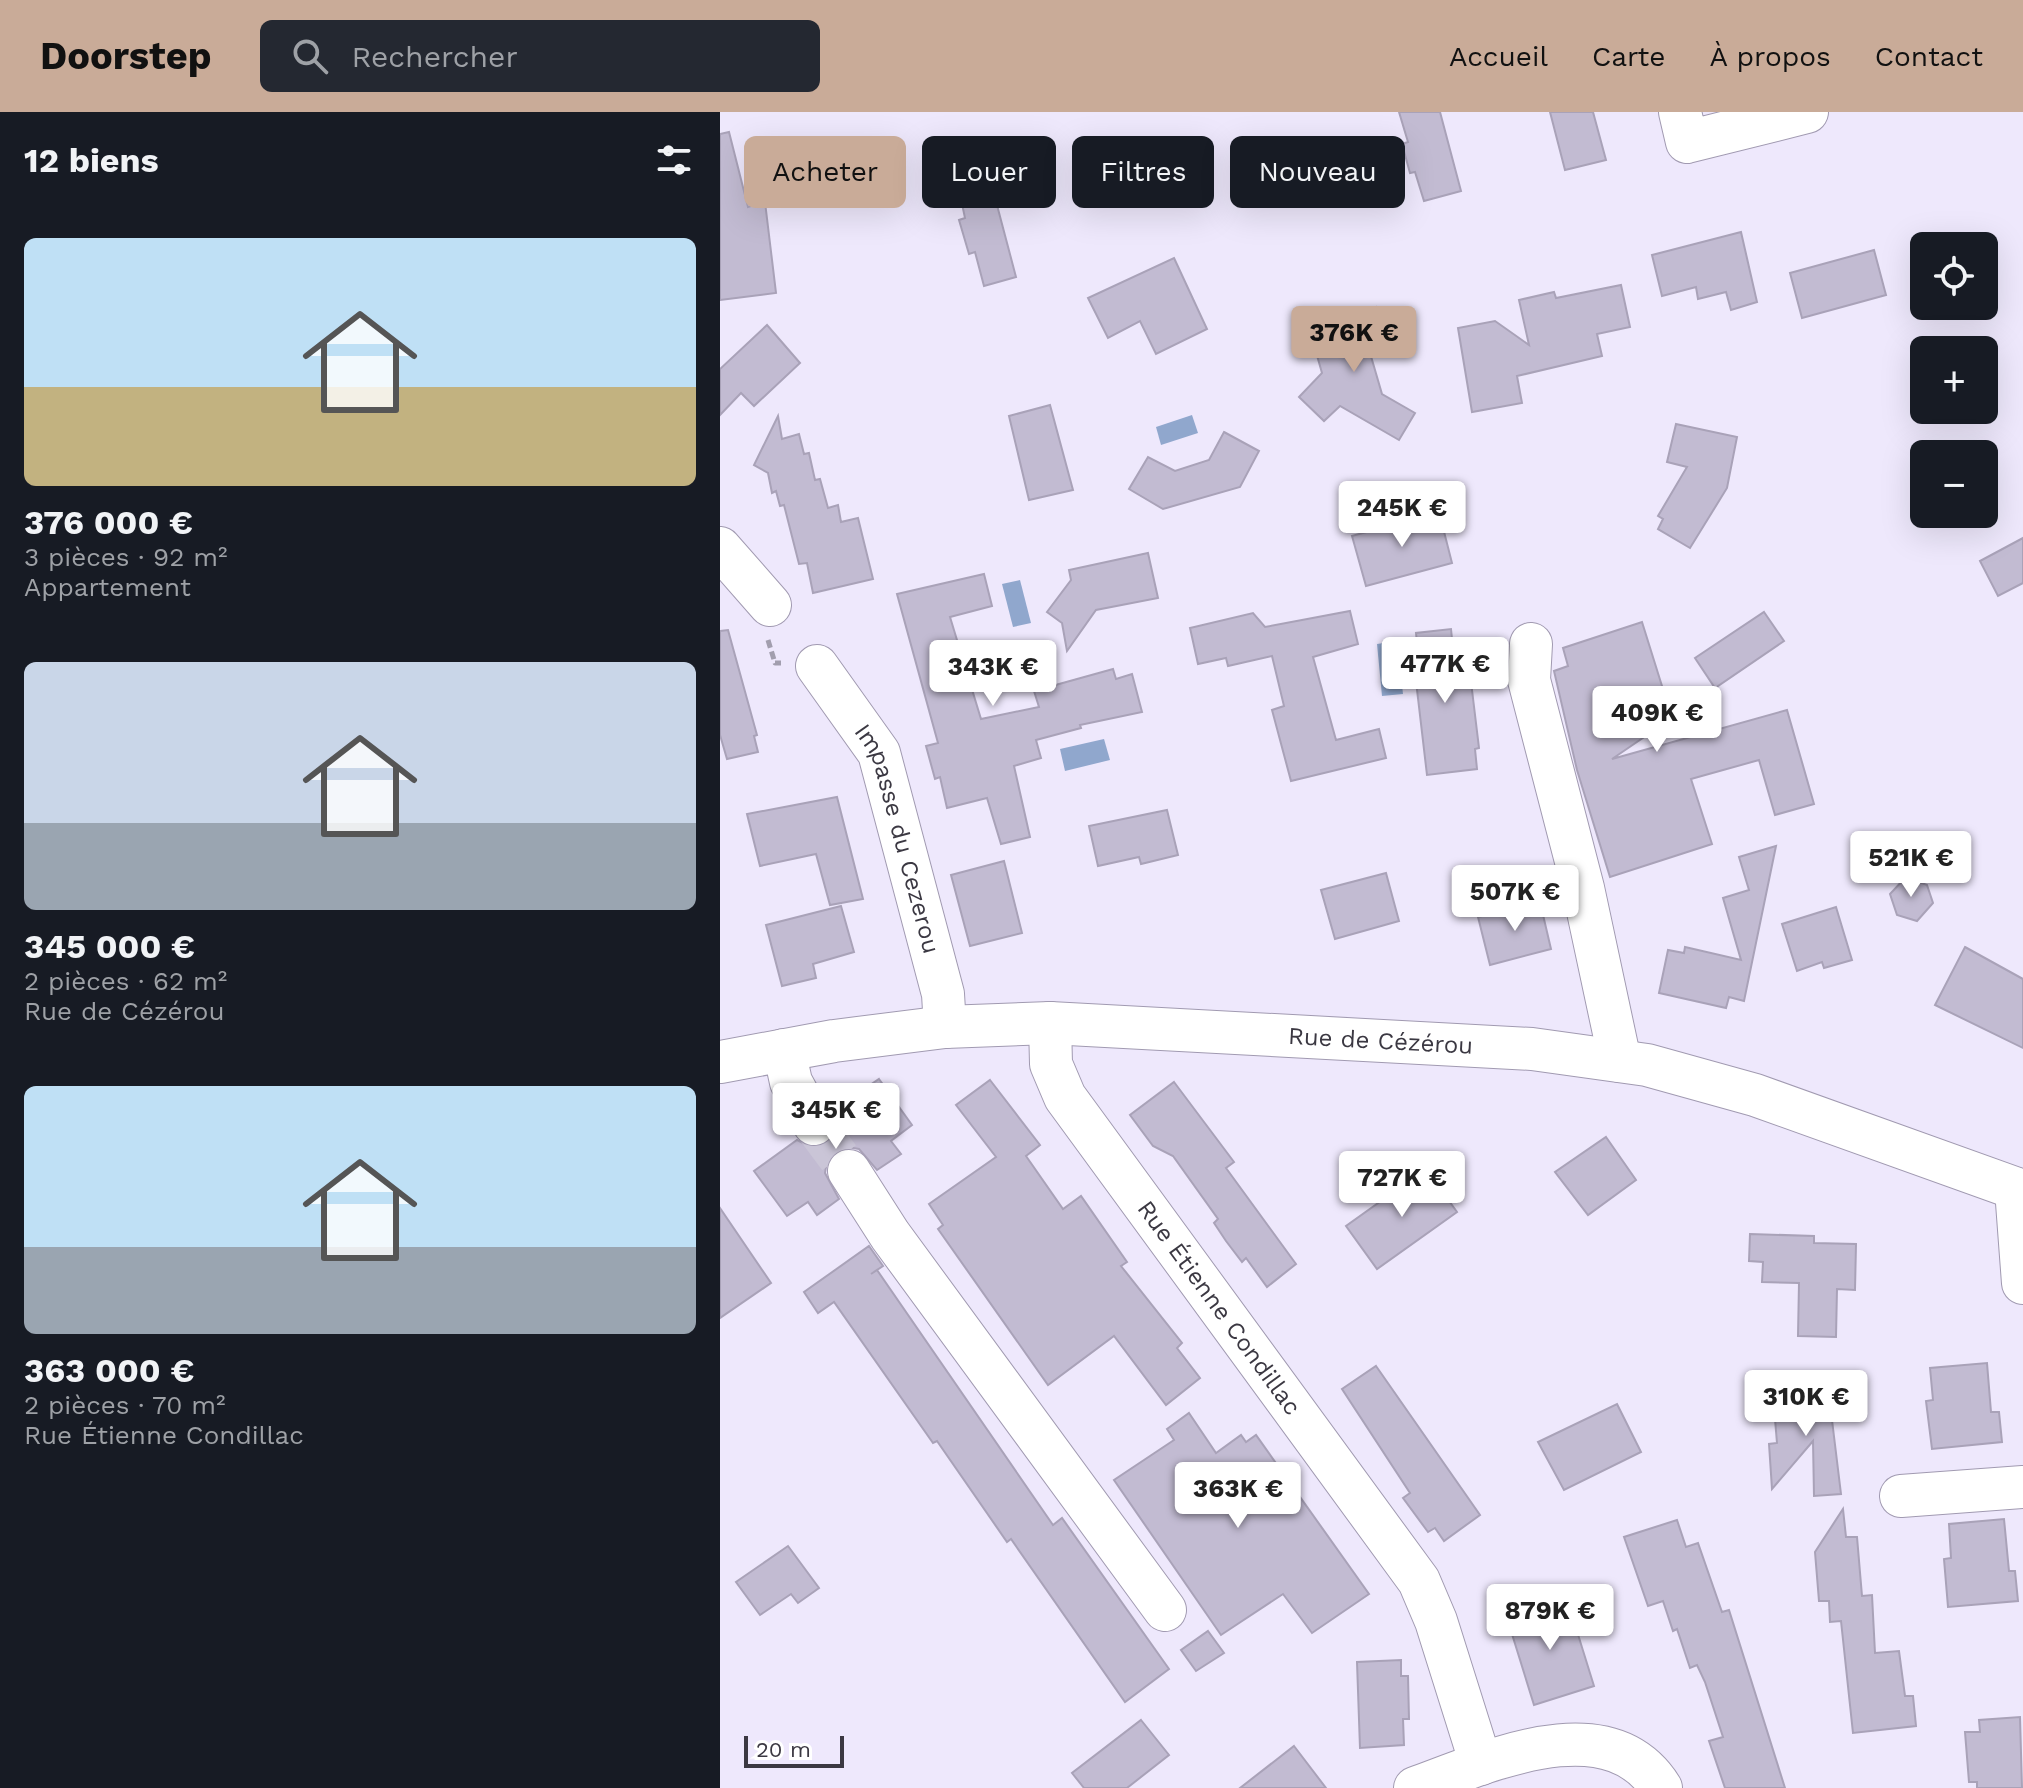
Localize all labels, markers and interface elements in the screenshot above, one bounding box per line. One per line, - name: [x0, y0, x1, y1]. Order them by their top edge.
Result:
- search box: [260, 20, 820, 92]
- text: Doorstep: [40, 34, 212, 78]
- icon: search: [288, 34, 332, 78]
- text: Rechercher: [352, 39, 518, 74]
- text: Accueil: [1449, 40, 1548, 73]
- text: Carte: [1592, 40, 1666, 73]
- text: À propos: [1710, 40, 1831, 73]
- text: Contact: [1875, 40, 1983, 73]
- chip: Acheter: [744, 136, 906, 208]
- chip: Louer: [922, 136, 1056, 208]
- chip: Filtres: [1072, 136, 1214, 208]
- chip: Nouveau: [1230, 136, 1405, 208]
- icon: filters: [652, 138, 696, 182]
- text: 12 biens: [24, 140, 159, 180]
- map controls: [1910, 232, 1998, 528]
- button: locate: [1910, 232, 1998, 320]
- icon: home: [288, 290, 432, 434]
- pin: 376K €: [1289, 306, 1419, 374]
- text: 376K €: [1309, 317, 1399, 347]
- button: +: [1910, 336, 1998, 424]
- button: −: [1910, 440, 1998, 528]
- pin: 245K €: [1337, 481, 1467, 549]
- text: 245K €: [1357, 492, 1447, 522]
- text: 376 000 €: [24, 502, 193, 542]
- text: 3 pièces · 92 m²: [24, 542, 227, 572]
- text: Appartement: [24, 572, 191, 602]
- pin: 477K €: [1380, 637, 1510, 705]
- pin: 343K €: [928, 640, 1058, 708]
- text: 477K €: [1400, 648, 1490, 678]
- text: 343K €: [947, 651, 1039, 681]
- pin: 409K €: [1592, 686, 1722, 754]
- text: 409K €: [1610, 697, 1704, 727]
- icon: home: [288, 714, 432, 858]
- street label: Impasse du Cezerou: [849, 718, 946, 957]
- pin: 521K €: [1846, 831, 1976, 899]
- text: 521K €: [1868, 842, 1954, 872]
- pin: 507K €: [1450, 865, 1580, 933]
- text: 507K €: [1470, 876, 1560, 906]
- text: 345 000 €: [24, 926, 195, 966]
- text: 2 pièces · 62 m²: [24, 966, 227, 996]
- text: Rue de Cézérou: [24, 996, 224, 1026]
- street label: Rue de Cézérou: [1287, 1022, 1474, 1060]
- pin: 345K €: [771, 1083, 901, 1151]
- text: 345K €: [791, 1094, 881, 1124]
- icon: home: [288, 1138, 432, 1282]
- pin: 727K €: [1337, 1151, 1467, 1219]
- text: 727K €: [1357, 1162, 1447, 1192]
- street label: Rue Étienne Condillac: [1132, 1195, 1307, 1420]
- text: 363 000 €: [24, 1350, 194, 1390]
- pin: 310K €: [1741, 1370, 1871, 1438]
- text: 310K €: [1763, 1381, 1849, 1411]
- text: 2 pièces · 70 m²: [24, 1390, 225, 1420]
- text: Rue Étienne Condillac: [24, 1420, 304, 1450]
- pin: 363K €: [1173, 1462, 1303, 1530]
- text: 363K €: [1193, 1473, 1283, 1503]
- pin: 879K €: [1485, 1584, 1615, 1652]
- text: 879K €: [1505, 1595, 1595, 1625]
- scale bar: [744, 1732, 844, 1768]
- text: 20 m: [756, 1737, 811, 1762]

